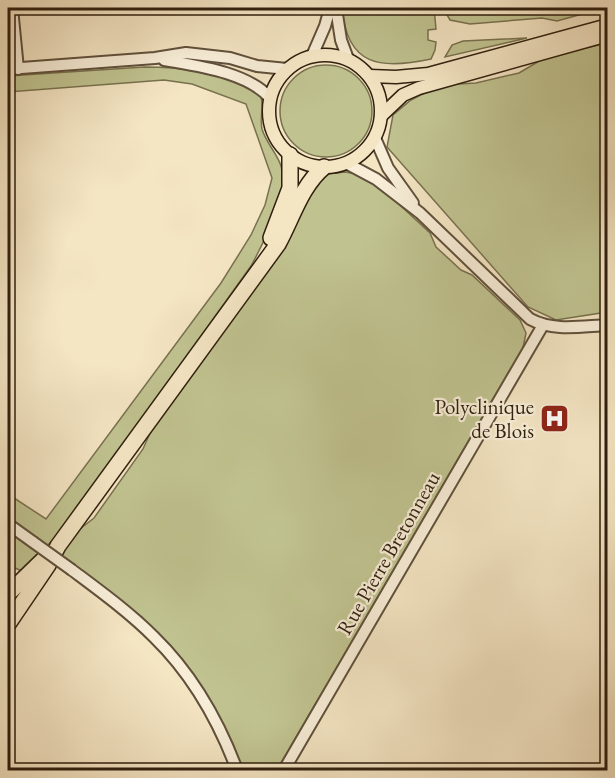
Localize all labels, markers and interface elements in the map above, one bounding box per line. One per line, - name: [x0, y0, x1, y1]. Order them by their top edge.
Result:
- place label: Polyclinique de Blois: [434, 393, 534, 444]
- hospital icon: Polyclinique de Blois: [539, 402, 571, 434]
- street label: Rue Pierre Bretonneau: [330, 467, 446, 639]

